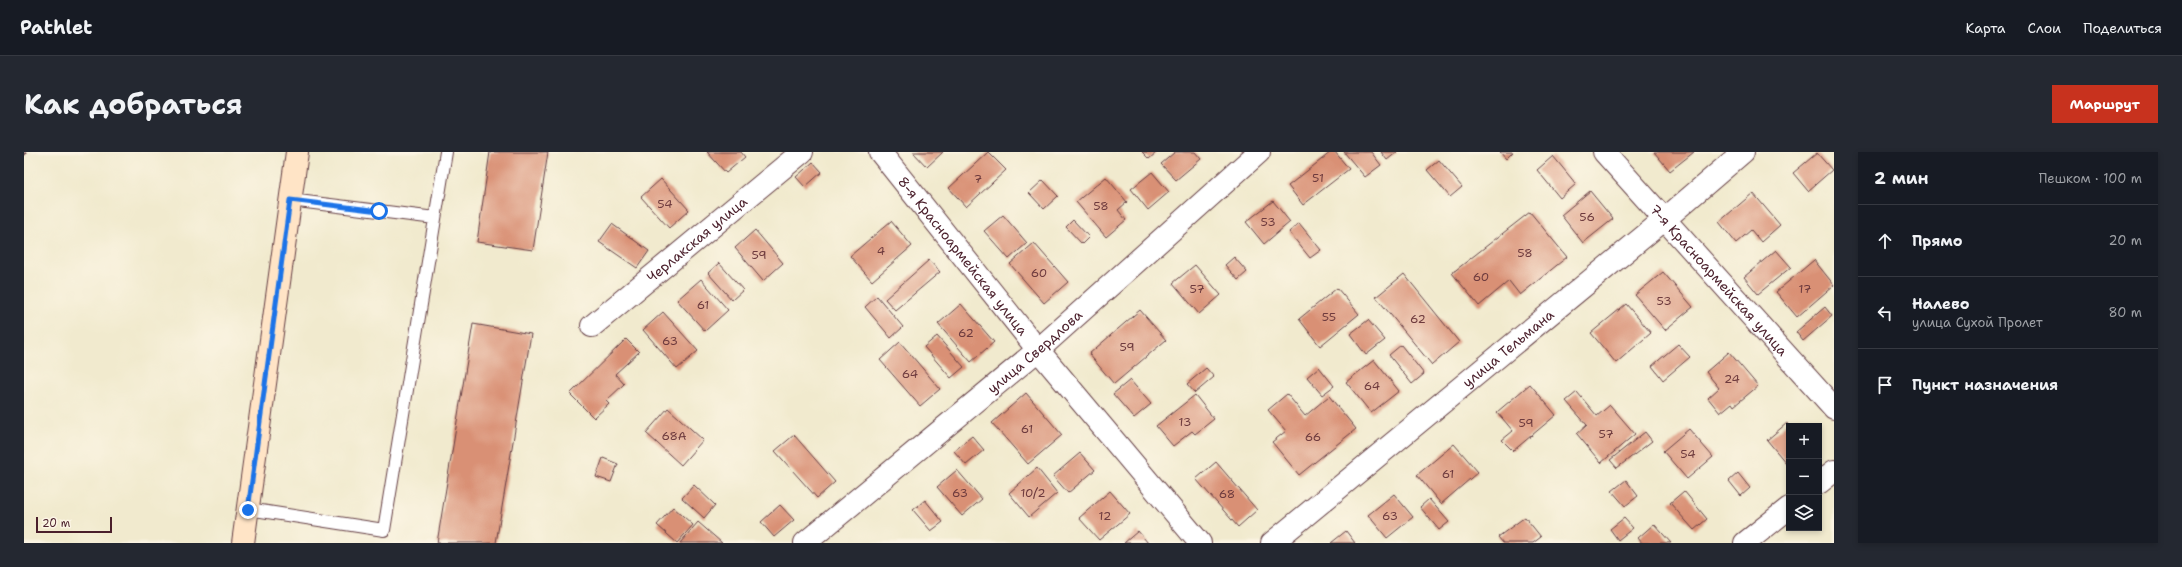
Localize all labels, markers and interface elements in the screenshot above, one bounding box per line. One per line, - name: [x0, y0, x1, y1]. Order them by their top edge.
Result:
- text: Pathlet: [20, 15, 92, 40]
- text: Карта: [1965, 19, 2006, 37]
- text: Слои: [2028, 19, 2061, 37]
- text: Поделиться: [2083, 19, 2162, 37]
- text: Как добраться: [24, 85, 243, 123]
- button: Маршрут: [2052, 85, 2158, 123]
- text: 2 мин: [1874, 167, 1929, 189]
- house number: 51: [1312, 170, 1324, 186]
- text: Пешком · 100 m: [2039, 170, 2142, 187]
- house number: 7: [974, 171, 982, 187]
- street label: 8-я Красноармейская улица: [894, 173, 1032, 339]
- street label: Черлакская улица: [643, 192, 751, 286]
- house number: 54: [657, 196, 673, 212]
- house number: 58: [1093, 198, 1109, 214]
- street label: 7-я Красноармейская улица: [1646, 200, 1792, 360]
- route start: [370, 202, 388, 220]
- house number: 56: [1579, 209, 1595, 225]
- house number: 53: [1260, 214, 1276, 230]
- icon: ahead: [1874, 230, 1896, 252]
- text: Прямо: [1912, 231, 1962, 251]
- text: 20 m: [2109, 232, 2142, 249]
- house number: 4: [877, 243, 885, 259]
- house number: 58: [1517, 245, 1533, 261]
- house number: 59: [751, 247, 767, 263]
- house number: 60: [1031, 265, 1047, 281]
- house number: 60: [1473, 269, 1489, 285]
- house number: 57: [1189, 281, 1205, 297]
- house number: 17: [1799, 281, 1811, 297]
- house number: 53: [1656, 293, 1672, 309]
- text: Налево: [1912, 294, 1970, 314]
- house number: 61: [697, 297, 709, 313]
- icon: left: [1874, 302, 1896, 324]
- text: 80 m: [2108, 304, 2142, 321]
- street label: улица Тельмана: [1459, 305, 1558, 391]
- street label: улица Свердлова: [983, 306, 1086, 397]
- house number: 55: [1322, 309, 1336, 325]
- house number: 62: [1410, 311, 1426, 327]
- text: улица Сухой Пролет: [1912, 314, 2043, 331]
- house number: 62: [958, 325, 974, 341]
- house number: 63: [662, 333, 678, 349]
- house number: 59: [1119, 339, 1135, 355]
- house number: 64: [902, 366, 918, 382]
- house number: 24: [1724, 371, 1740, 387]
- icon: arrive: [1874, 374, 1896, 396]
- text: Пункт назначения: [1912, 375, 2058, 395]
- house number: 64: [1364, 378, 1380, 394]
- house number: 13: [1179, 414, 1191, 430]
- house number: 59: [1518, 415, 1534, 431]
- house number: 61: [1021, 421, 1033, 437]
- map controls: [1786, 423, 1822, 531]
- button: +: [1786, 423, 1822, 459]
- house number: 57: [1598, 426, 1614, 442]
- house number: 68А: [661, 428, 687, 444]
- house number: 66: [1305, 429, 1321, 445]
- house number: 54: [1680, 446, 1696, 462]
- button: −: [1786, 459, 1822, 495]
- house number: 61: [1442, 466, 1454, 482]
- house number: 63: [952, 485, 968, 501]
- house number: 10/2: [1020, 485, 1046, 501]
- house number: 68: [1219, 486, 1235, 502]
- button: layers: [1786, 495, 1822, 531]
- route end: [239, 501, 257, 519]
- house number: 12: [1099, 508, 1111, 524]
- house number: 63: [1382, 508, 1398, 524]
- scale bar: [36, 515, 112, 534]
- text: 20 m: [42, 516, 70, 531]

